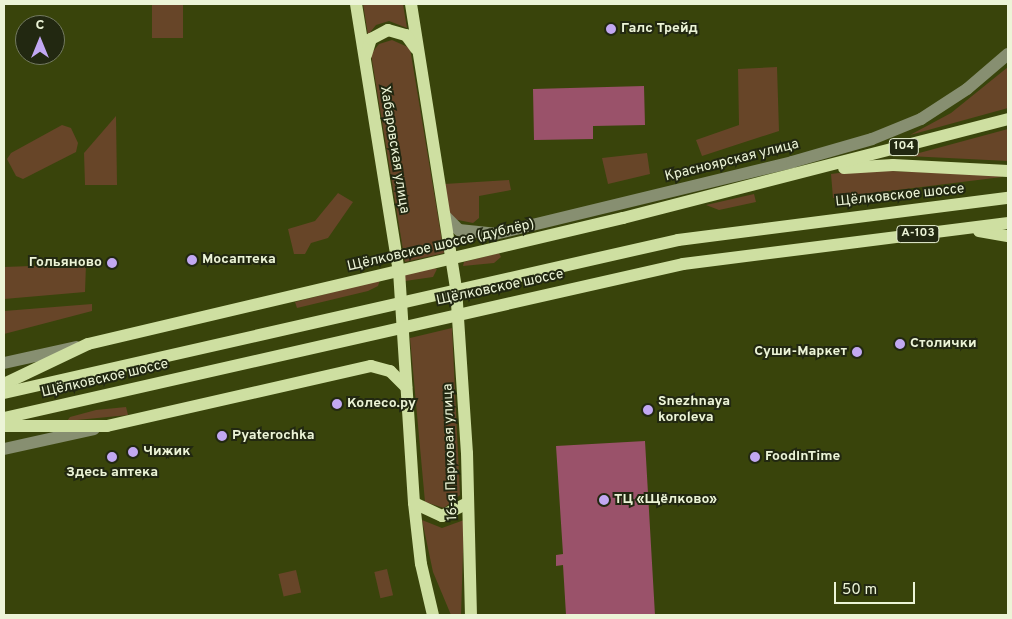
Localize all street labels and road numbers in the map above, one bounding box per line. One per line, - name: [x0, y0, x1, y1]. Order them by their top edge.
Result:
- street label: Хабаровская улица: [376, 85, 412, 215]
- street label: Красноярская улица: [663, 136, 801, 186]
- road number: 104: [888, 138, 920, 156]
- street label: Щёлковское шоссе: [835, 181, 965, 211]
- street label: Щёлковское шоссе (дублёр): [346, 216, 536, 276]
- road number: А-103: [896, 224, 940, 243]
- street label: Щёлковское шоссе: [435, 266, 565, 310]
- street label: Щёлковское шоссе: [40, 356, 170, 402]
- street label: 16-я Парковая улица: [440, 383, 462, 521]

